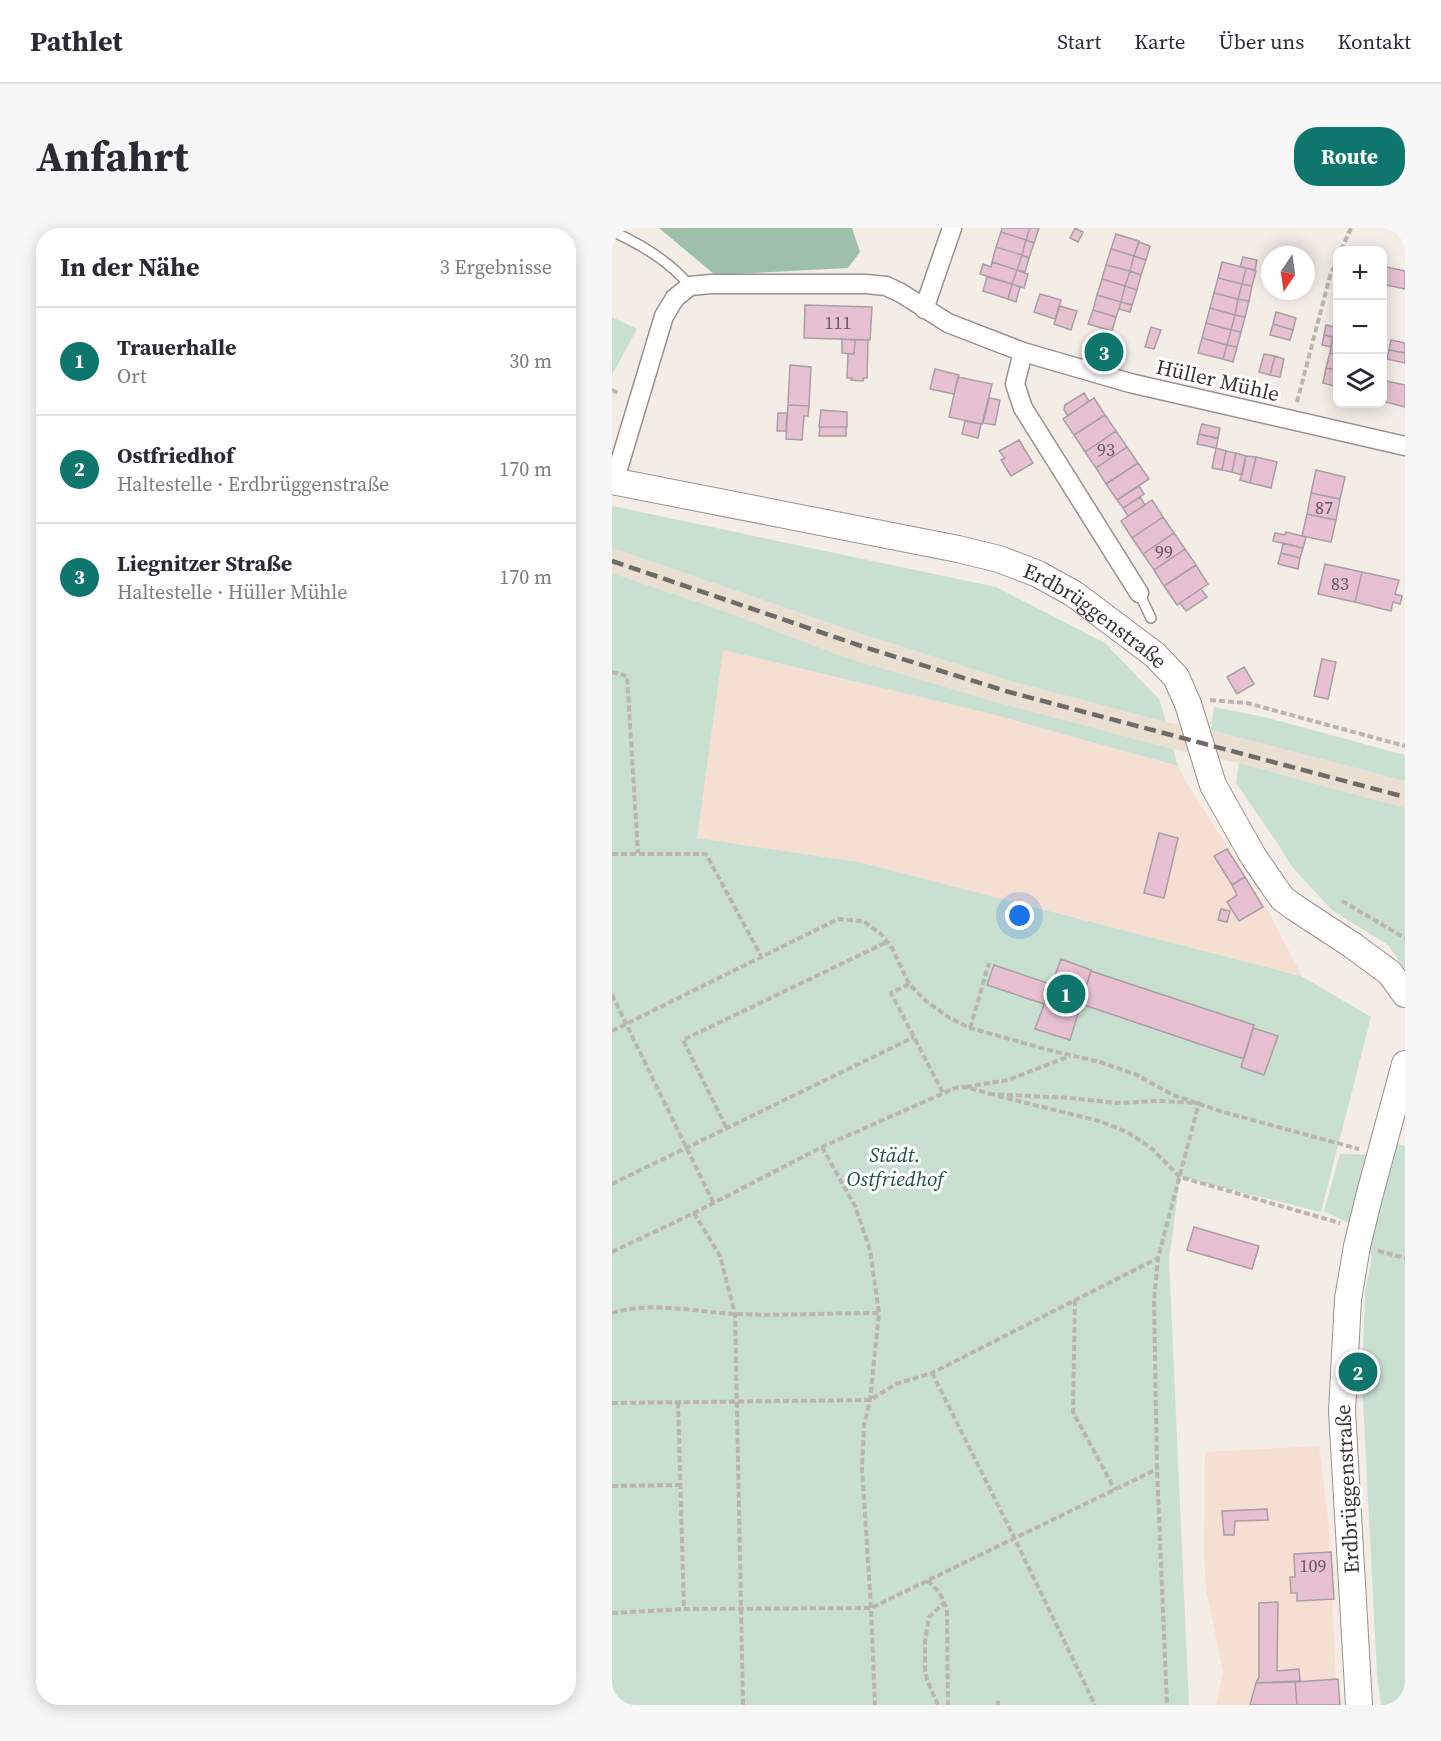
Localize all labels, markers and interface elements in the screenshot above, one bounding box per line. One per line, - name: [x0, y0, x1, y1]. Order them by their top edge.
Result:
- text: Pathlet: [30, 22, 123, 60]
- text: Start: [1057, 27, 1101, 56]
- text: Karte: [1134, 27, 1185, 56]
- text: Über uns: [1218, 27, 1304, 56]
- text: Kontakt: [1337, 27, 1411, 56]
- text: Anfahrt: [36, 127, 188, 185]
- button: Route: [1294, 127, 1405, 186]
- north arrow: [1261, 246, 1315, 300]
- map controls: [1333, 246, 1387, 408]
- button: +: [1333, 246, 1387, 300]
- text: In der Nähe: [60, 249, 200, 285]
- text: 3 Ergebnisse: [440, 253, 552, 281]
- button: −: [1333, 300, 1387, 354]
- house number: 111: [825, 310, 852, 335]
- pin: 3: [1084, 330, 1124, 374]
- text: Trauerhalle: [117, 332, 237, 362]
- text: 1: [74, 347, 85, 375]
- text: 30 m: [509, 347, 552, 375]
- street label: Hüller Mühle: [1154, 352, 1282, 408]
- button: layers: [1333, 354, 1387, 408]
- text: Ort: [117, 362, 146, 390]
- house number: 93: [1097, 437, 1115, 462]
- text: Ostfriedhof: [117, 440, 234, 470]
- text: 2: [74, 455, 85, 483]
- text: 170 m: [499, 455, 552, 483]
- text: Haltestelle · Erdbrüggenstraße: [117, 470, 389, 498]
- house number: 87: [1315, 495, 1333, 520]
- house number: 99: [1155, 539, 1173, 564]
- text: Liegnitzer Straße: [117, 548, 292, 578]
- street label: Erdbrüggenstraße: [1019, 555, 1174, 674]
- text: 3: [74, 563, 85, 591]
- text: 170 m: [499, 563, 552, 591]
- house number: 83: [1331, 571, 1349, 596]
- text: Haltestelle · Hüller Mühle: [117, 578, 348, 606]
- your location: [1005, 901, 1034, 930]
- pin: 1: [1046, 972, 1086, 1017]
- park label: Städt. Ostfriedhof: [846, 1140, 947, 1193]
- pin: 2: [1338, 1350, 1378, 1394]
- street label: Erdbrüggenstraße: [1328, 1404, 1366, 1574]
- house number: 109: [1300, 1553, 1327, 1578]

